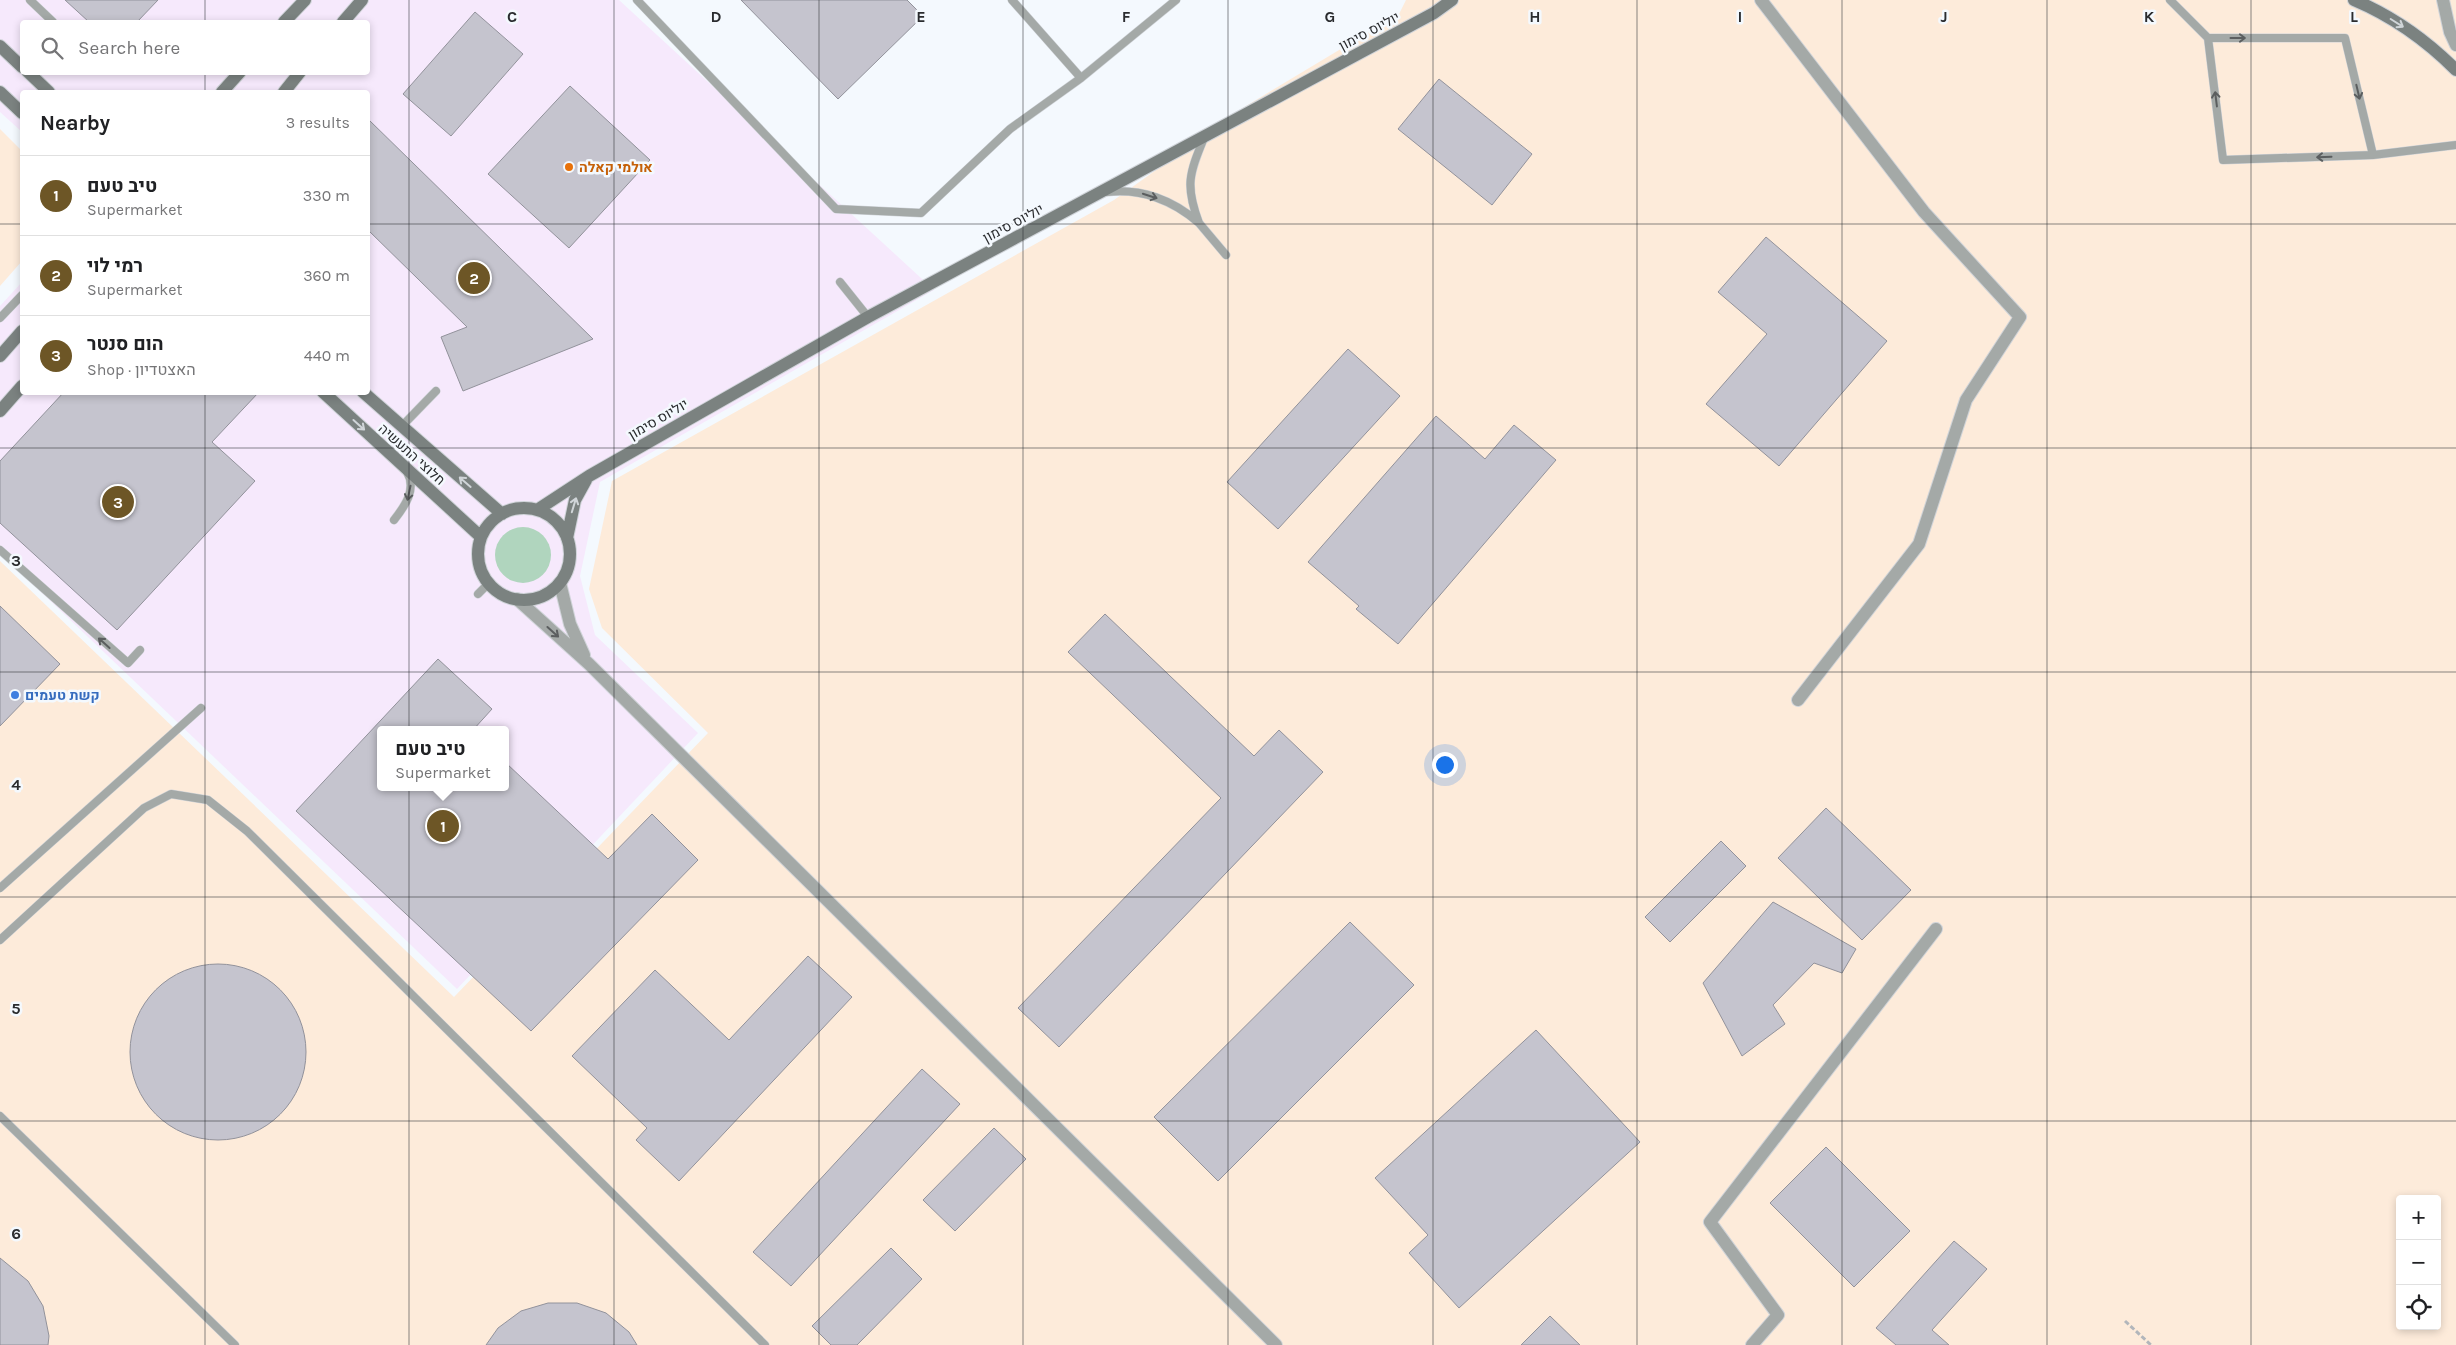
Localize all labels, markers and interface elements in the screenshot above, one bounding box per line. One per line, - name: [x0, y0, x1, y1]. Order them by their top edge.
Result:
- text: C: [507, 7, 517, 26]
- text: D: [711, 7, 722, 26]
- text: E: [916, 7, 926, 26]
- text: F: [1122, 7, 1131, 26]
- text: G: [1325, 7, 1335, 26]
- text: H: [1529, 7, 1541, 26]
- text: I: [1738, 7, 1742, 26]
- text: J: [1940, 7, 1948, 26]
- text: K: [2144, 7, 2155, 26]
- text: L: [2350, 7, 2358, 26]
- street label: יוליוס סימון: [1336, 8, 1403, 55]
- one-way arrow: [2390, 18, 2404, 29]
- search box: [20, 20, 370, 75]
- one-way arrow: [2230, 33, 2246, 43]
- icon: search: [38, 34, 66, 62]
- text: Search here: [78, 37, 180, 59]
- one-way arrow: [2354, 84, 2363, 100]
- one-way arrow: [2211, 91, 2221, 107]
- text: Nearby: [40, 111, 110, 135]
- text: 3 results: [286, 113, 350, 132]
- one-way arrow: [2316, 152, 2332, 161]
- place label: אולמי קאלה: [579, 159, 653, 176]
- marker: אולמי קאלה: [563, 161, 575, 173]
- text: טיב טעם: [87, 175, 157, 197]
- text: 1: [53, 186, 59, 205]
- text: 330 m: [303, 186, 350, 205]
- one-way arrow: [1142, 191, 1158, 201]
- text: Supermarket: [87, 200, 183, 219]
- street label: יוליוס סימון: [980, 200, 1047, 247]
- text: רמי לוי: [87, 255, 143, 277]
- pin: 2: [458, 259, 490, 297]
- text: 2: [51, 266, 61, 285]
- text: 360 m: [303, 266, 350, 285]
- text: Supermarket: [87, 280, 183, 299]
- text: הום סנטר: [87, 333, 163, 355]
- text: 3: [51, 346, 61, 365]
- text: 440 m: [304, 346, 350, 365]
- text: Shop · האצטדיון: [87, 360, 196, 379]
- street label: יוליוס סימון: [625, 395, 691, 443]
- one-way arrow: [352, 419, 365, 431]
- street label: חלוצי התעשיה: [375, 420, 448, 489]
- one-way arrow: [458, 476, 471, 488]
- pin: 3: [102, 483, 134, 521]
- one-way arrow: [404, 484, 413, 500]
- one-way arrow: [569, 498, 579, 514]
- text: 3: [11, 551, 21, 570]
- one-way arrow: [546, 626, 559, 637]
- one-way arrow: [98, 637, 111, 649]
- place label: קשת טעמים: [25, 687, 100, 704]
- marker: קשת טעמים: [9, 689, 21, 701]
- popup: [377, 726, 509, 791]
- text: טיב טעם: [395, 738, 465, 760]
- your location: [1432, 752, 1458, 778]
- text: Supermarket: [395, 763, 491, 782]
- text: 4: [11, 775, 21, 794]
- pin: 1: [427, 807, 459, 845]
- text: 5: [11, 999, 21, 1018]
- map controls: [2396, 1195, 2441, 1330]
- button: +: [2396, 1195, 2441, 1240]
- text: 6: [11, 1224, 21, 1243]
- button: −: [2396, 1240, 2441, 1285]
- button: locate: [2396, 1285, 2441, 1330]

